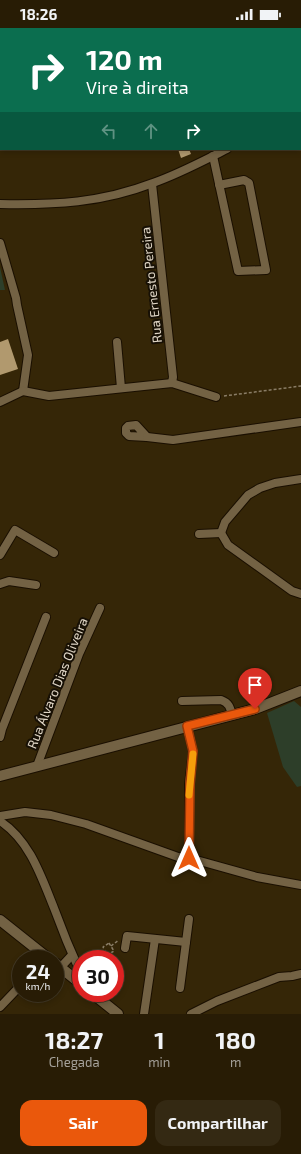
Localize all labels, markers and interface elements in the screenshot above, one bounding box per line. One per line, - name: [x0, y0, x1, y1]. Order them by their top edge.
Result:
- text: 18:26: [20, 5, 57, 23]
- text: 120 m: [86, 42, 163, 76]
- icon: right: [20, 44, 72, 96]
- text: Vire à direita: [86, 76, 189, 98]
- icon: left: [98, 120, 120, 142]
- icon: ahead: [140, 120, 162, 142]
- icon: right: [182, 120, 204, 142]
- street label: Rua Ernesto Pereira: [137, 226, 165, 344]
- street label: Rua Álvaro Dias Oliveira: [22, 615, 91, 751]
- pin: [238, 668, 272, 709]
- icon: arrive: [244, 674, 266, 696]
- position arrow: [168, 837, 210, 879]
- speed limit sign: 30: [72, 950, 124, 1002]
- text: 24: [26, 959, 50, 983]
- text: km/h: [26, 980, 50, 992]
- text: 18:27: [45, 1025, 103, 1054]
- text: 1: [154, 1025, 165, 1054]
- text: 180: [215, 1025, 256, 1054]
- text: Chegada: [49, 1054, 100, 1070]
- text: min: [148, 1054, 170, 1070]
- text: m: [230, 1054, 241, 1070]
- button: Sair: [20, 1100, 147, 1146]
- button: Compartilhar: [155, 1100, 281, 1146]

